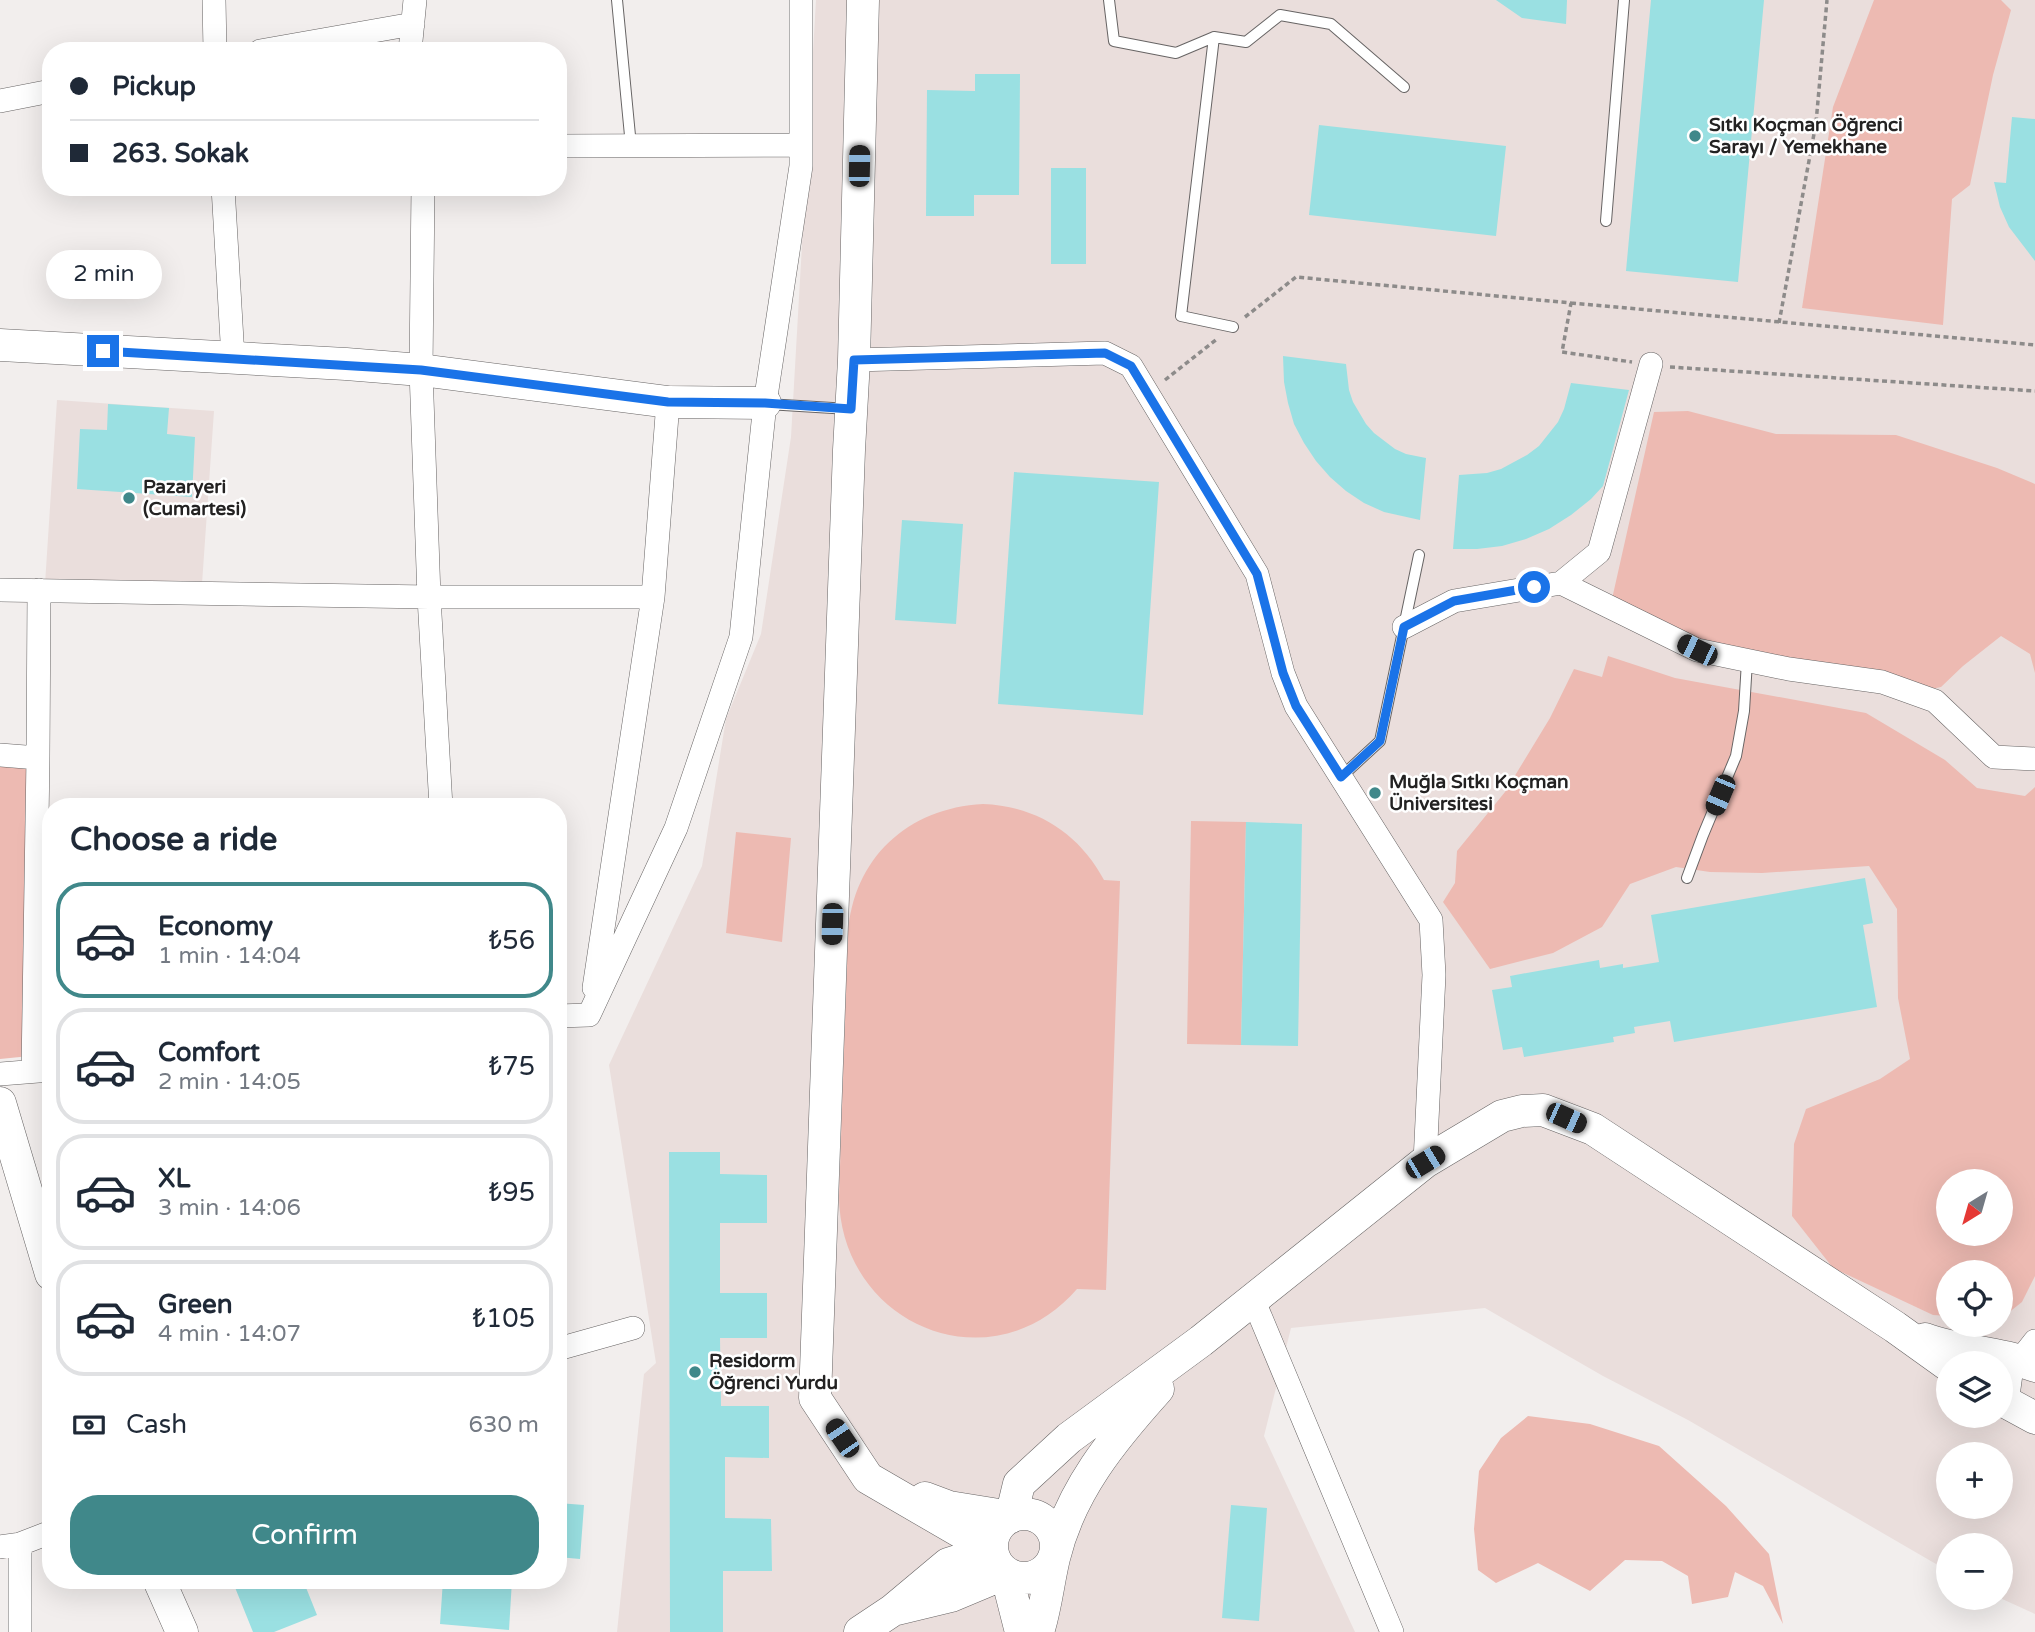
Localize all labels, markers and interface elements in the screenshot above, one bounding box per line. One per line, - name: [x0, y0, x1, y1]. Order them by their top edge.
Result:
- text: Pickup: [112, 71, 196, 102]
- place label: Sıtkı Koçman Öğrenci Sarayı / Yemekhane: [1709, 113, 1903, 159]
- marker: Sıtkı Koçman Öğrenci Sarayı / Yemekhane: [1687, 128, 1703, 144]
- text: 263. Sokak: [112, 138, 249, 169]
- car: [849, 145, 870, 187]
- callout: 2 min: [45, 250, 161, 298]
- text: 2 min: [73, 260, 135, 288]
- route end: [87, 335, 119, 367]
- place label: Pazaryeri (Cumartesi): [143, 476, 246, 520]
- marker: Pazaryeri (Cumartesi): [121, 490, 137, 506]
- route start: [1518, 571, 1550, 603]
- car: [1674, 631, 1721, 669]
- place label: Muğla Sıtkı Koçman Üniversitesi: [1389, 771, 1569, 815]
- car: [1703, 772, 1738, 818]
- marker: Muğla Sıtkı Koçman Üniversitesi: [1367, 785, 1383, 801]
- text: Choose a ride: [70, 821, 277, 859]
- car: [821, 903, 844, 945]
- icon: car: [74, 909, 137, 972]
- text: Economy: [158, 911, 273, 942]
- text: ₺56: [489, 925, 535, 956]
- text: 1 min · 14:04: [158, 942, 301, 970]
- icon: car: [74, 1035, 137, 1098]
- text: Comfort: [158, 1037, 260, 1068]
- text: ₺75: [489, 1051, 535, 1082]
- text: 2 min · 14:05: [158, 1068, 301, 1096]
- car: [1543, 1100, 1590, 1136]
- car: [1402, 1142, 1449, 1182]
- icon: car: [74, 1161, 137, 1224]
- text: XL: [158, 1163, 190, 1194]
- north arrow: [1936, 1169, 2012, 1246]
- map controls: [1936, 1169, 2013, 1610]
- text: ₺95: [489, 1177, 535, 1208]
- text: 3 min · 14:06: [158, 1194, 301, 1222]
- button: locate: [1936, 1260, 2013, 1337]
- icon: car: [74, 1287, 137, 1350]
- text: Green: [158, 1289, 233, 1320]
- text: ₺105: [472, 1303, 535, 1334]
- text: 4 min · 14:07: [158, 1320, 301, 1348]
- place label: Residorm Öğrenci Yurdu: [709, 1350, 838, 1395]
- button: layers: [1936, 1351, 2013, 1428]
- marker: Residorm Öğrenci Yurdu: [687, 1364, 703, 1380]
- icon: cash: [70, 1406, 108, 1444]
- text: Cash: [126, 1409, 187, 1440]
- text: 630 m: [469, 1411, 539, 1439]
- car: [822, 1415, 863, 1461]
- button: +: [1936, 1442, 2013, 1519]
- button: Confirm: [70, 1495, 539, 1575]
- button: −: [1936, 1533, 2013, 1610]

